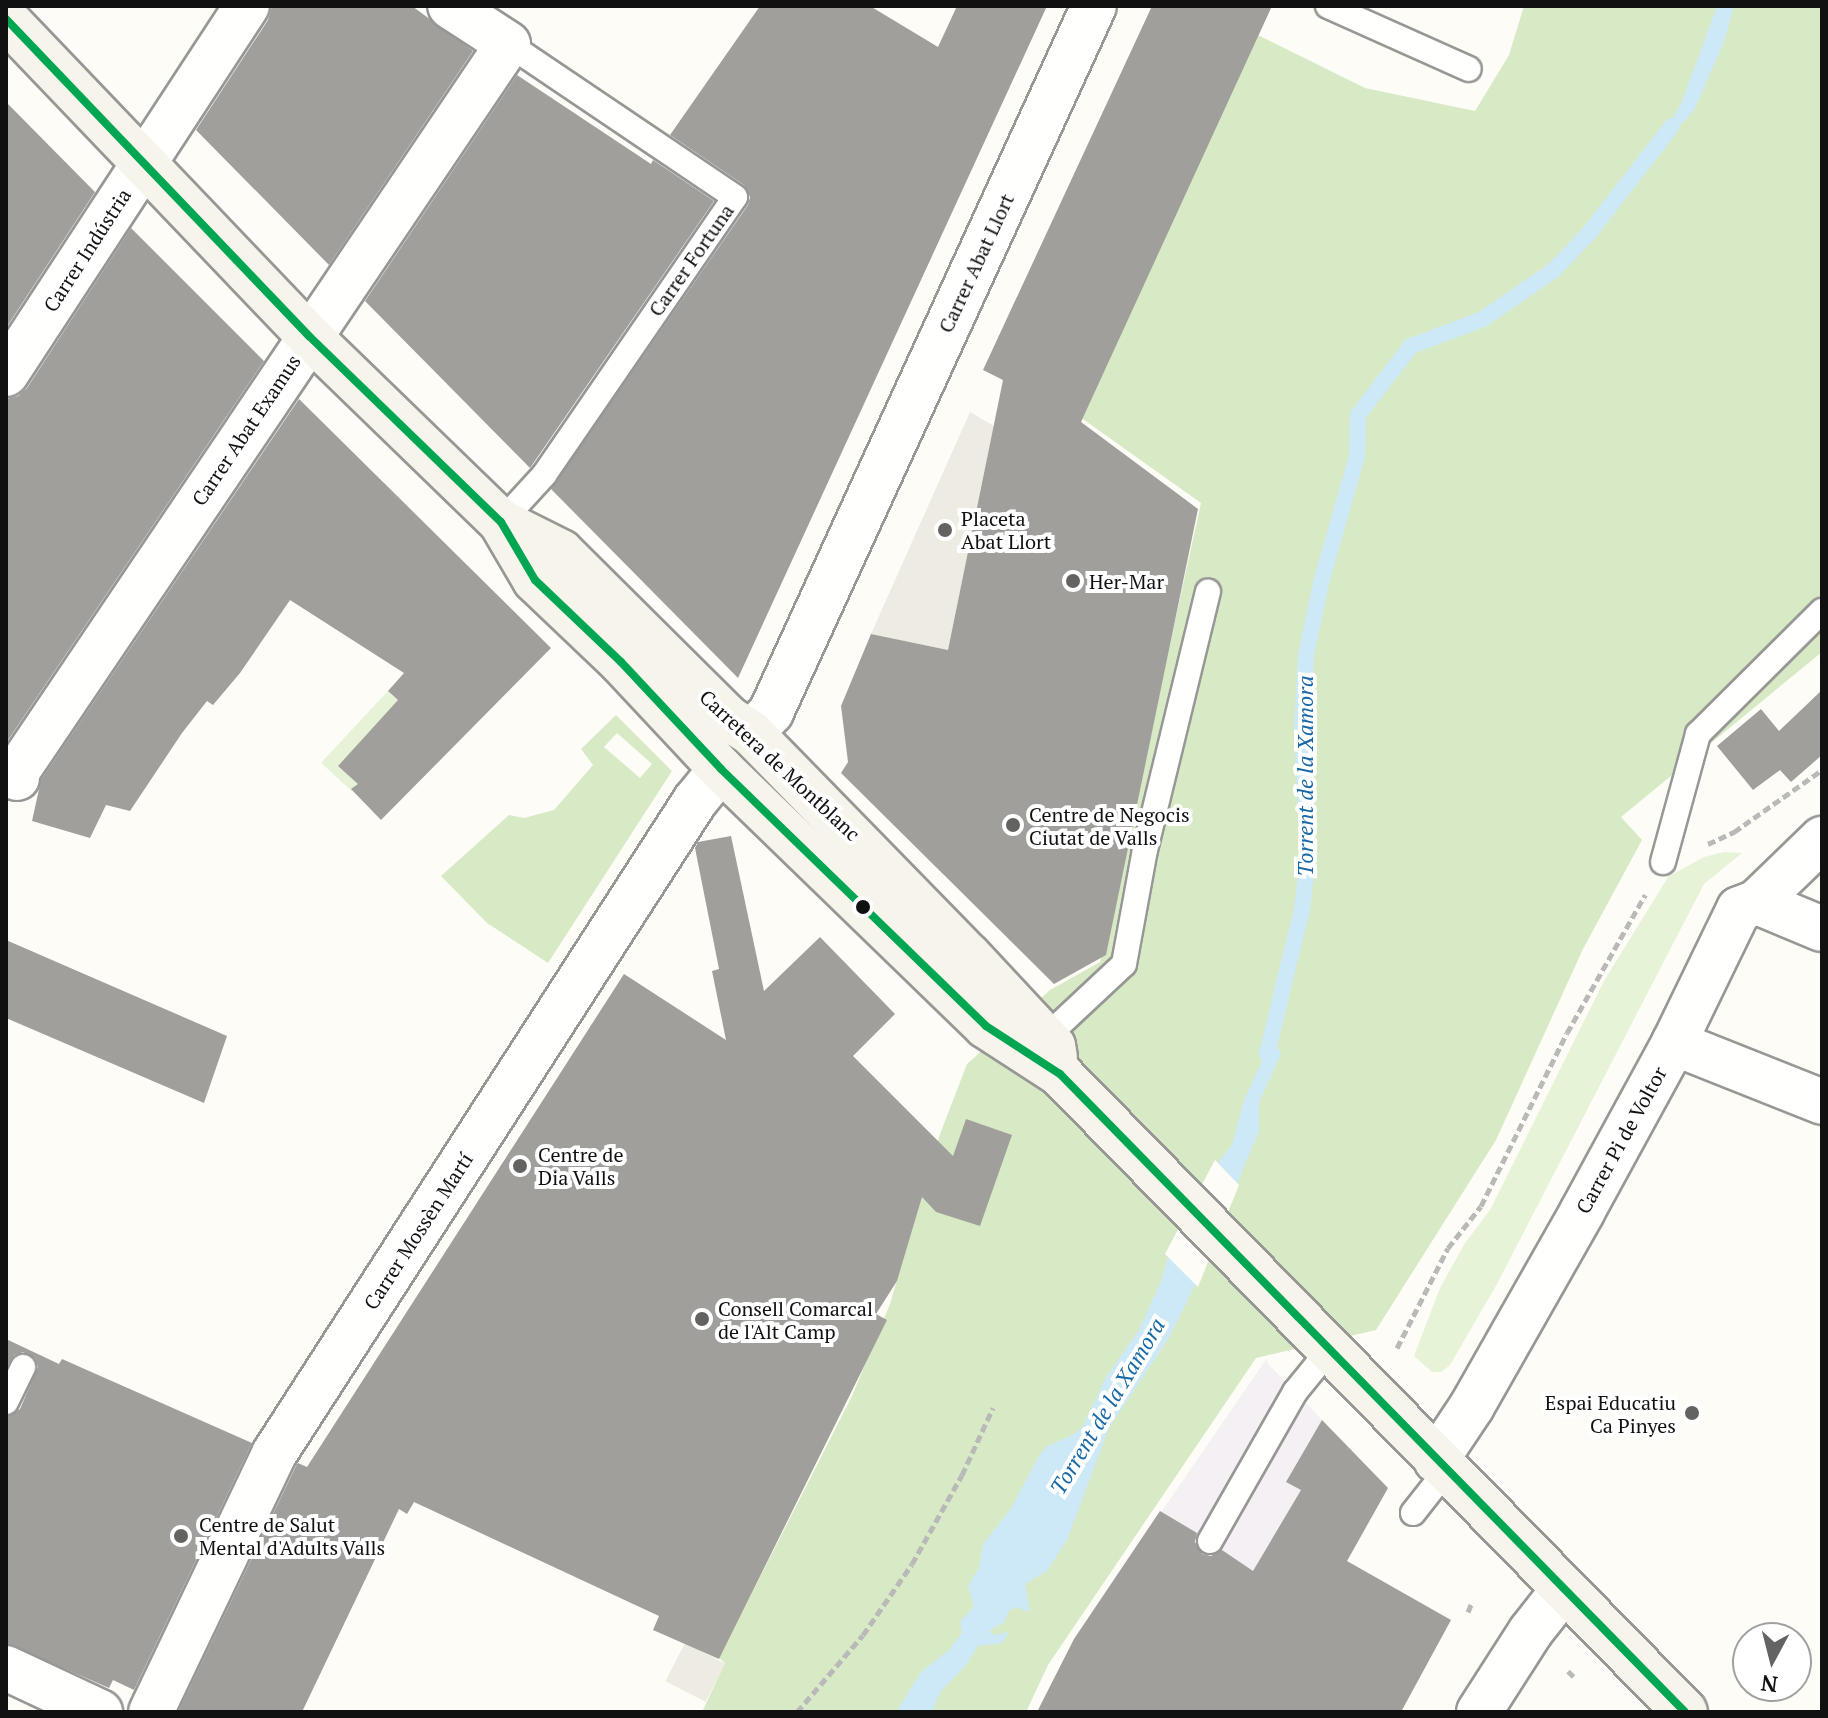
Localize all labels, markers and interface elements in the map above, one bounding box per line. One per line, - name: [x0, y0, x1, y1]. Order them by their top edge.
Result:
- street label: Carrer Indústria: [38, 184, 136, 316]
- street label: Carrer Abat Llort: [933, 189, 1019, 337]
- street label: Carrer Fortuna: [643, 199, 739, 321]
- street label: Carrer Abat Examus: [186, 350, 306, 510]
- place label: Placeta Abat Llort: [961, 506, 1051, 553]
- marker: Placeta Abat Llort: [936, 521, 954, 539]
- place label: Her-Mar: [1089, 569, 1164, 593]
- marker: Her-Mar: [1064, 572, 1082, 590]
- water label: Torrent de la Xamora: [1292, 676, 1318, 876]
- street label: Carretera de Montblanc: [695, 684, 865, 846]
- place label: Centre de Negocis Ciutat de Valls: [1029, 802, 1190, 849]
- marker: Centre de Negocis Ciutat de Valls: [1004, 816, 1022, 834]
- unlabelled marker: [855, 899, 871, 915]
- street label: Carrer Pi de Voltor: [1571, 1062, 1671, 1218]
- place label: Centre de Dia Valls: [538, 1142, 624, 1189]
- street label: Carrer Mossèn Martí: [358, 1148, 478, 1314]
- marker: Centre de Dia Valls: [509, 1155, 531, 1177]
- place label: Consell Comarcal de l'Alt Camp: [718, 1296, 873, 1343]
- marker: Consell Comarcal de l'Alt Camp: [693, 1310, 711, 1328]
- water label: Torrent de la Xamora: [1044, 1313, 1170, 1499]
- place label: Espai Educatiu Ca Pinyes: [1545, 1390, 1676, 1437]
- marker: Espai Educatiu Ca Pinyes: [1683, 1404, 1701, 1422]
- place label: Centre de Salut Mental d'Adults Valls: [199, 1512, 386, 1559]
- marker: Centre de Salut Mental d'Adults Valls: [170, 1525, 192, 1547]
- north arrow: [1732, 1622, 1812, 1702]
- text: N: [1759, 1669, 1779, 1700]

